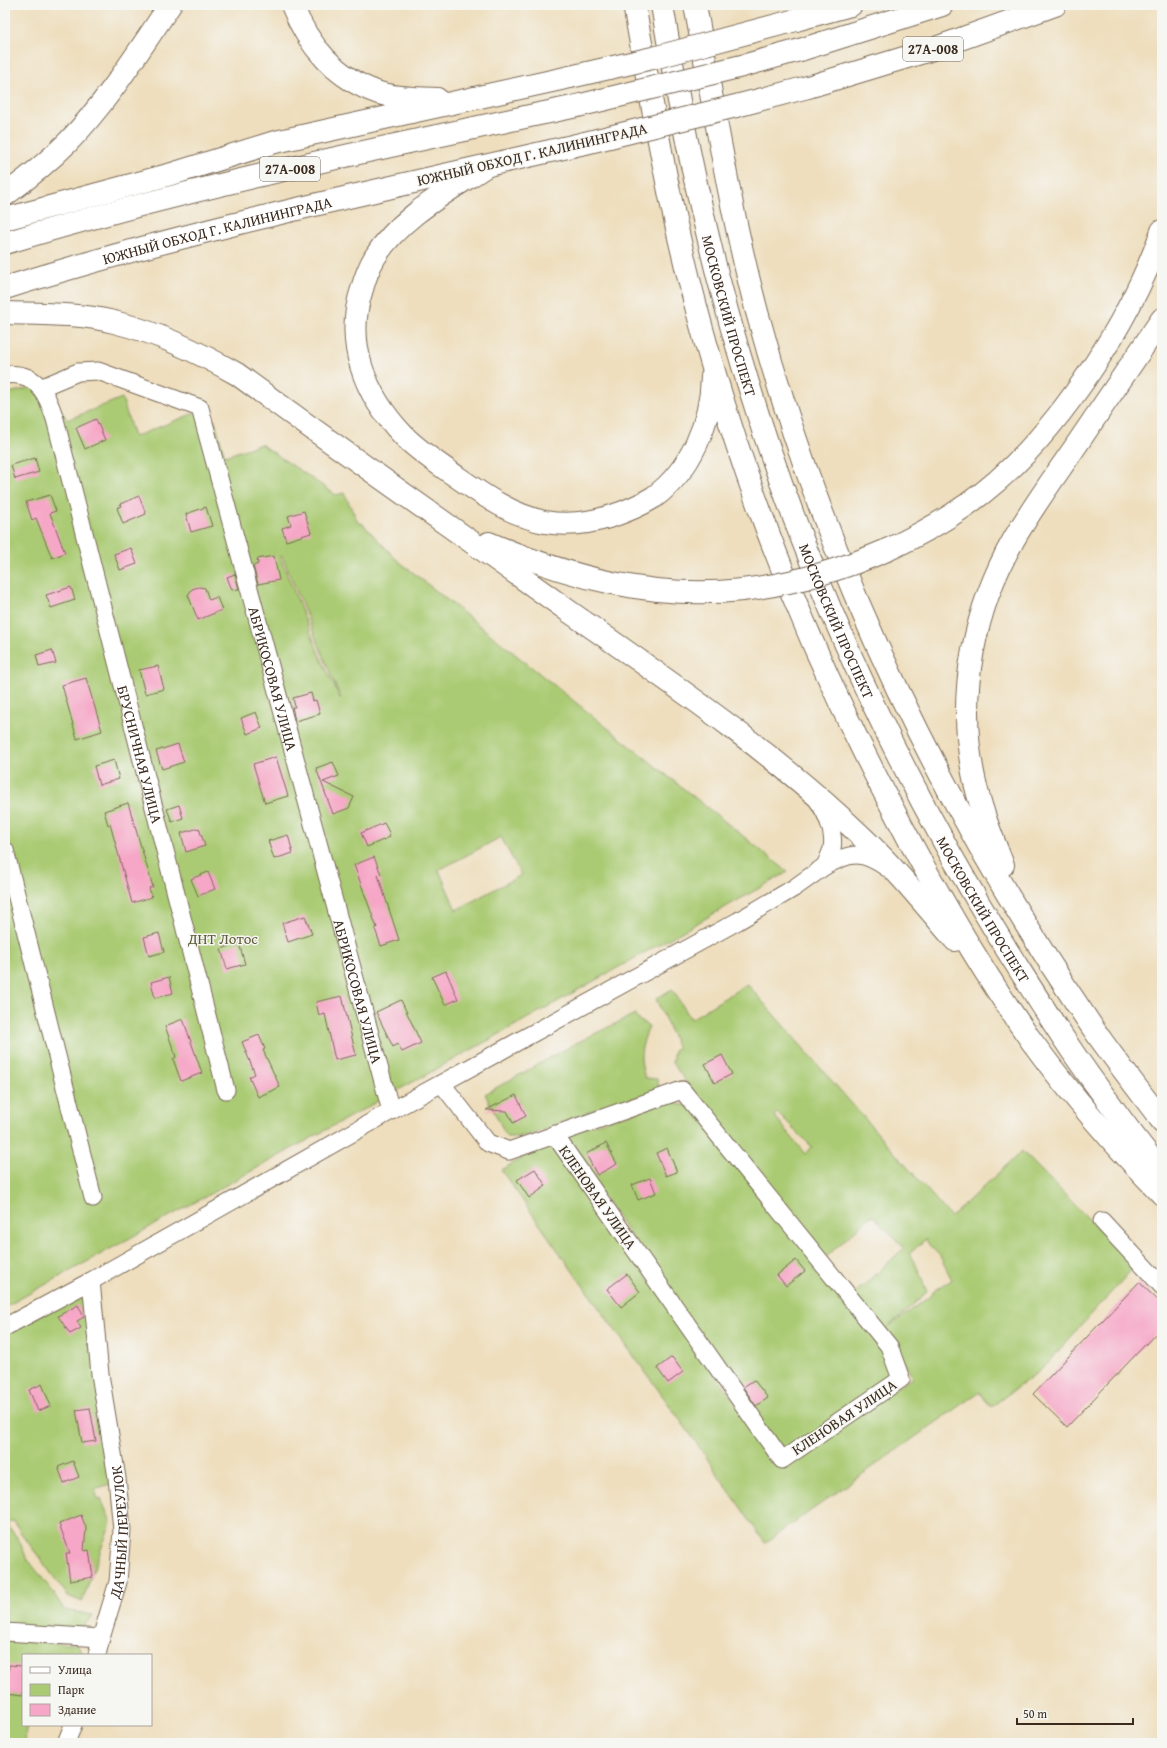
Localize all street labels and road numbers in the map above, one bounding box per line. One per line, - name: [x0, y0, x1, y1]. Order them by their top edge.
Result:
- road number: 27А-008: [903, 37, 963, 61]
- street label: ЮЖНЫЙ ОБХОД Г. КАЛИНИНГРАДА: [415, 117, 649, 191]
- road number: 27А-008: [260, 157, 320, 181]
- street label: ЮЖНЫЙ ОБХОД Г. КАЛИНИНГРАДА: [100, 191, 334, 269]
- street label: МОСКОВСКИЙ ПРОСПЕКТ: [697, 233, 762, 399]
- street label: МОСКОВСКИЙ ПРОСПЕКТ: [794, 540, 880, 702]
- street label: АБРИКОСОВАЯ УЛИЦА: [244, 604, 303, 753]
- street label: БРУСНИЧНАЯ УЛИЦА: [113, 683, 168, 826]
- street label: МОСКОВСКИЙ ПРОСПЕКТ: [932, 832, 1036, 987]
- street label: АБРИКОСОВАЯ УЛИЦА: [329, 917, 388, 1066]
- street label: КЛЕНОВАЯ УЛИЦА: [554, 1141, 642, 1253]
- street label: КЛЕНОВАЯ УЛИЦА: [787, 1374, 901, 1460]
- street label: ДАЧНЫЙ ПЕРЕУЛОК: [103, 1463, 133, 1601]

